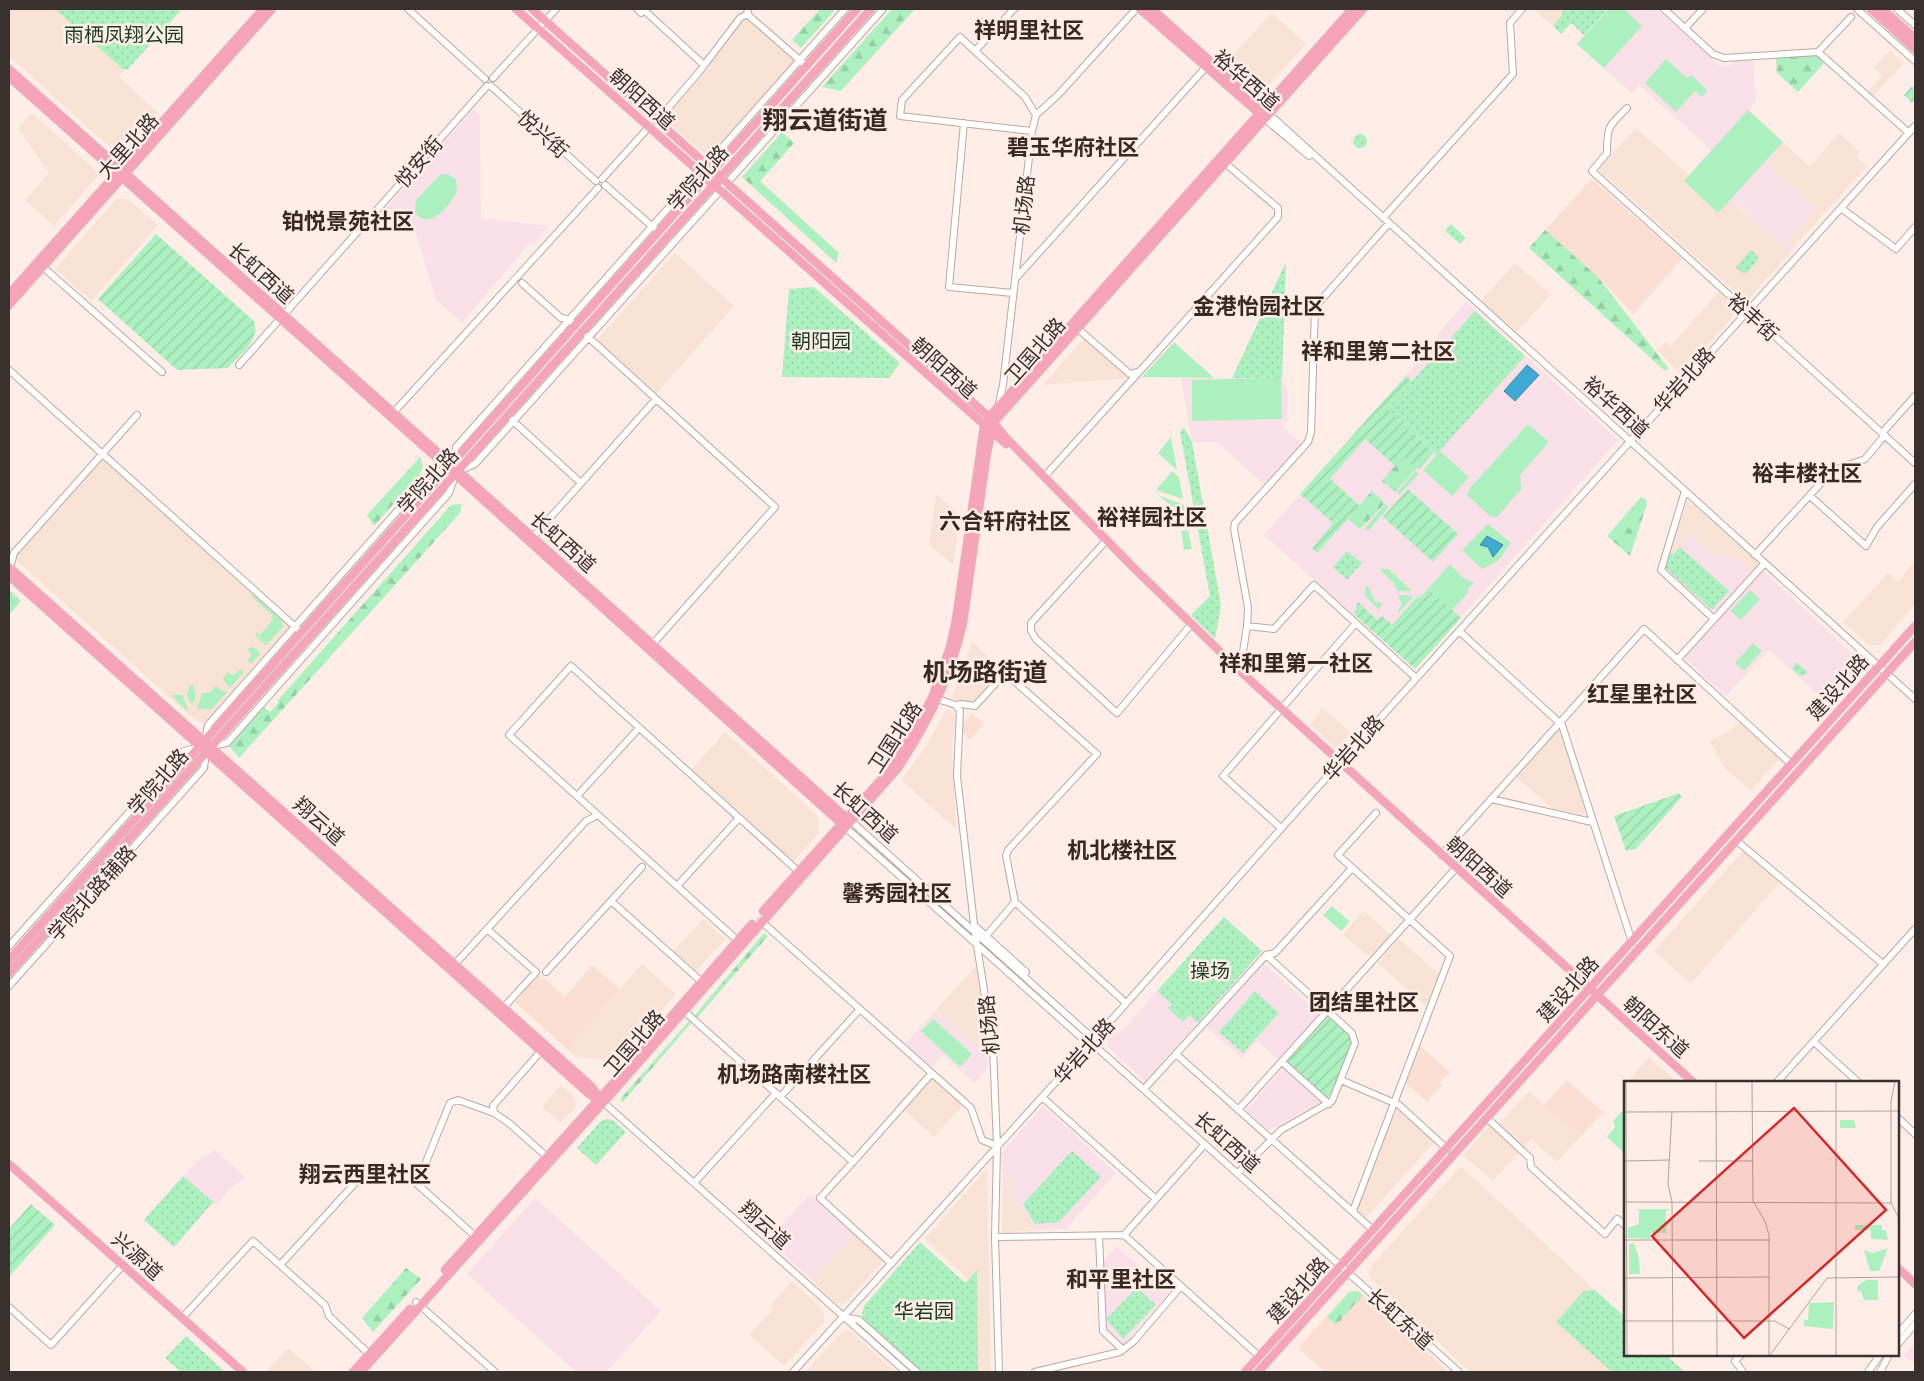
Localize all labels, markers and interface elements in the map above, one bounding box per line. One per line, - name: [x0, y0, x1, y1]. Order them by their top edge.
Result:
- district label: 祥明里社区: [974, 14, 1084, 46]
- park label: 雨栖凤翔公园: [64, 21, 184, 50]
- street label: 裕华西道: [1206, 43, 1285, 118]
- street label: 朝阳西道: [602, 62, 681, 137]
- district label: 翔云道街道: [762, 102, 888, 138]
- street label: 悦兴街: [511, 104, 575, 165]
- street label: 大里北路: [91, 107, 166, 186]
- street label: 悦安街: [389, 130, 450, 194]
- district label: 碧玉华府社区: [1007, 131, 1139, 163]
- street label: 学院北路: [661, 139, 736, 218]
- street label: 机场路: [1007, 174, 1042, 236]
- district label: 铂悦景苑社区: [282, 205, 414, 237]
- street label: 长虹西道: [221, 236, 300, 311]
- street label: 裕丰街: [1721, 287, 1785, 348]
- district label: 金港怡园社区: [1193, 290, 1325, 322]
- street label: 卫国北路: [998, 312, 1073, 391]
- park label: 朝阳园: [791, 327, 851, 356]
- street label: 朝阳西道: [904, 331, 983, 406]
- district label: 祥和里第二社区: [1301, 335, 1455, 367]
- street label: 华岩北路: [1647, 341, 1722, 420]
- street label: 裕华西道: [1576, 370, 1655, 445]
- street label: 学院北路: [391, 442, 466, 521]
- district label: 裕丰楼社区: [1752, 457, 1862, 489]
- district label: 裕祥园社区: [1097, 501, 1207, 533]
- street label: 长虹西道: [523, 505, 602, 580]
- district label: 六合轩府社区: [939, 505, 1071, 537]
- district label: 祥和里第一社区: [1219, 647, 1373, 679]
- street label: 建设北路: [1801, 648, 1876, 727]
- district label: 机场路街道: [922, 654, 1048, 690]
- district label: 红星里社区: [1587, 678, 1697, 710]
- street label: 卫国北路: [861, 696, 929, 779]
- street label: 华岩北路: [1316, 709, 1391, 788]
- street label: 学院北路: [121, 743, 196, 822]
- street label: 长虹西道: [825, 775, 904, 850]
- street label: 翔云道: [287, 791, 351, 852]
- street label: 朝阳西道: [1439, 830, 1518, 905]
- district label: 机北楼社区: [1067, 834, 1177, 866]
- street label: 学院北路辅路: [41, 839, 143, 948]
- district label: 馨秀园社区: [842, 877, 952, 909]
- street label: 建设北路: [1531, 950, 1606, 1029]
- park label: 操场: [1190, 957, 1230, 986]
- district label: 团结里社区: [1309, 986, 1419, 1018]
- street label: 朝阳东道: [1616, 990, 1695, 1065]
- street label: 机场路: [972, 994, 1007, 1056]
- street label: 卫国北路: [597, 1004, 672, 1083]
- street label: 华岩北路: [1047, 1012, 1122, 1091]
- district label: 机场路南楼社区: [717, 1058, 871, 1090]
- inset map: [1624, 1081, 1899, 1356]
- street label: 长虹西道: [1187, 1105, 1266, 1180]
- district label: 翔云西里社区: [299, 1158, 431, 1190]
- street label: 翔云道: [733, 1195, 797, 1256]
- street label: 兴源道: [105, 1226, 169, 1287]
- street label: 建设北路: [1261, 1251, 1336, 1330]
- district label: 和平里社区: [1066, 1263, 1176, 1295]
- street label: 长虹东道: [1360, 1282, 1439, 1357]
- park label: 华岩园: [894, 1297, 954, 1326]

